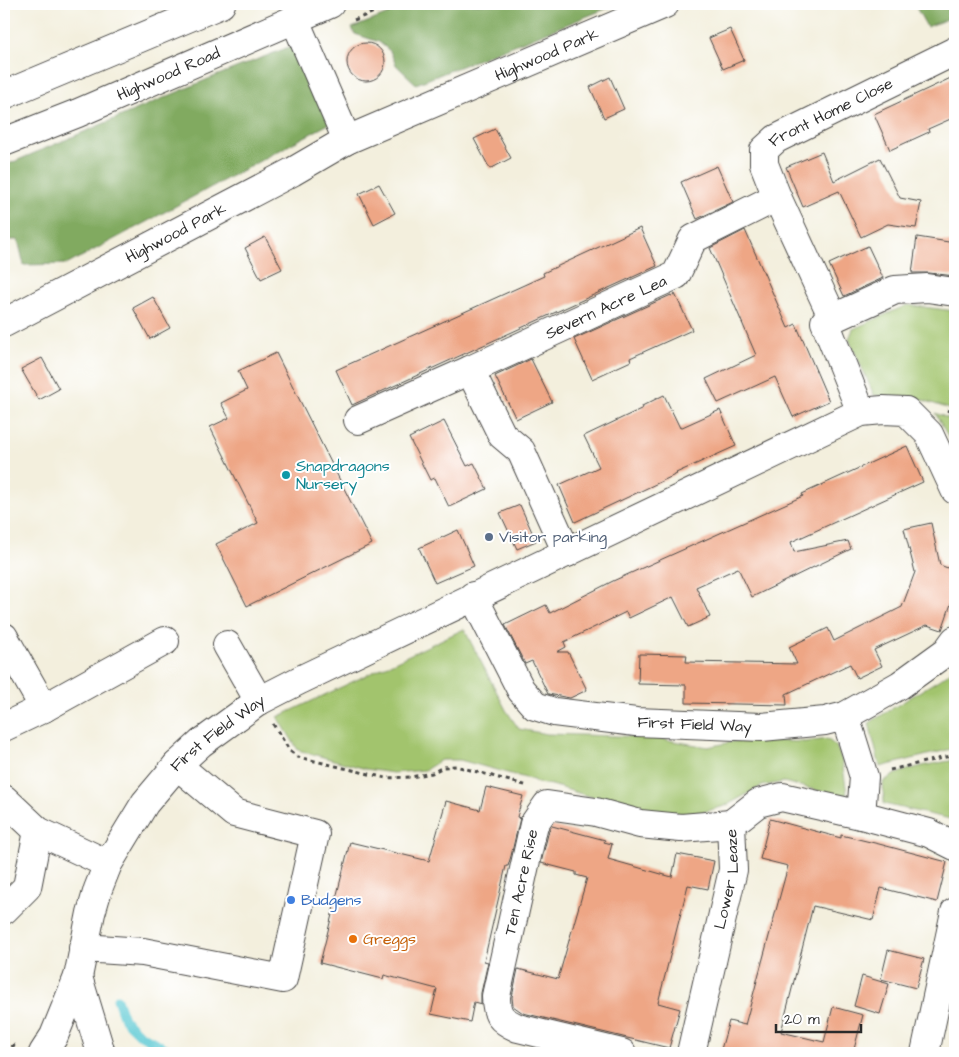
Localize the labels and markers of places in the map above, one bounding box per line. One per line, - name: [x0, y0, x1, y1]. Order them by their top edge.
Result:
- place label: Snapdragons Nursery: [296, 455, 390, 496]
- marker: Snapdragons Nursery: [280, 469, 292, 481]
- place label: Visitor parking: [499, 526, 607, 549]
- marker: Visitor parking: [483, 531, 495, 543]
- place label: Budgens: [301, 889, 362, 912]
- marker: Budgens: [285, 894, 297, 906]
- place label: Greggs: [363, 928, 416, 951]
- marker: Greggs: [347, 933, 359, 945]

